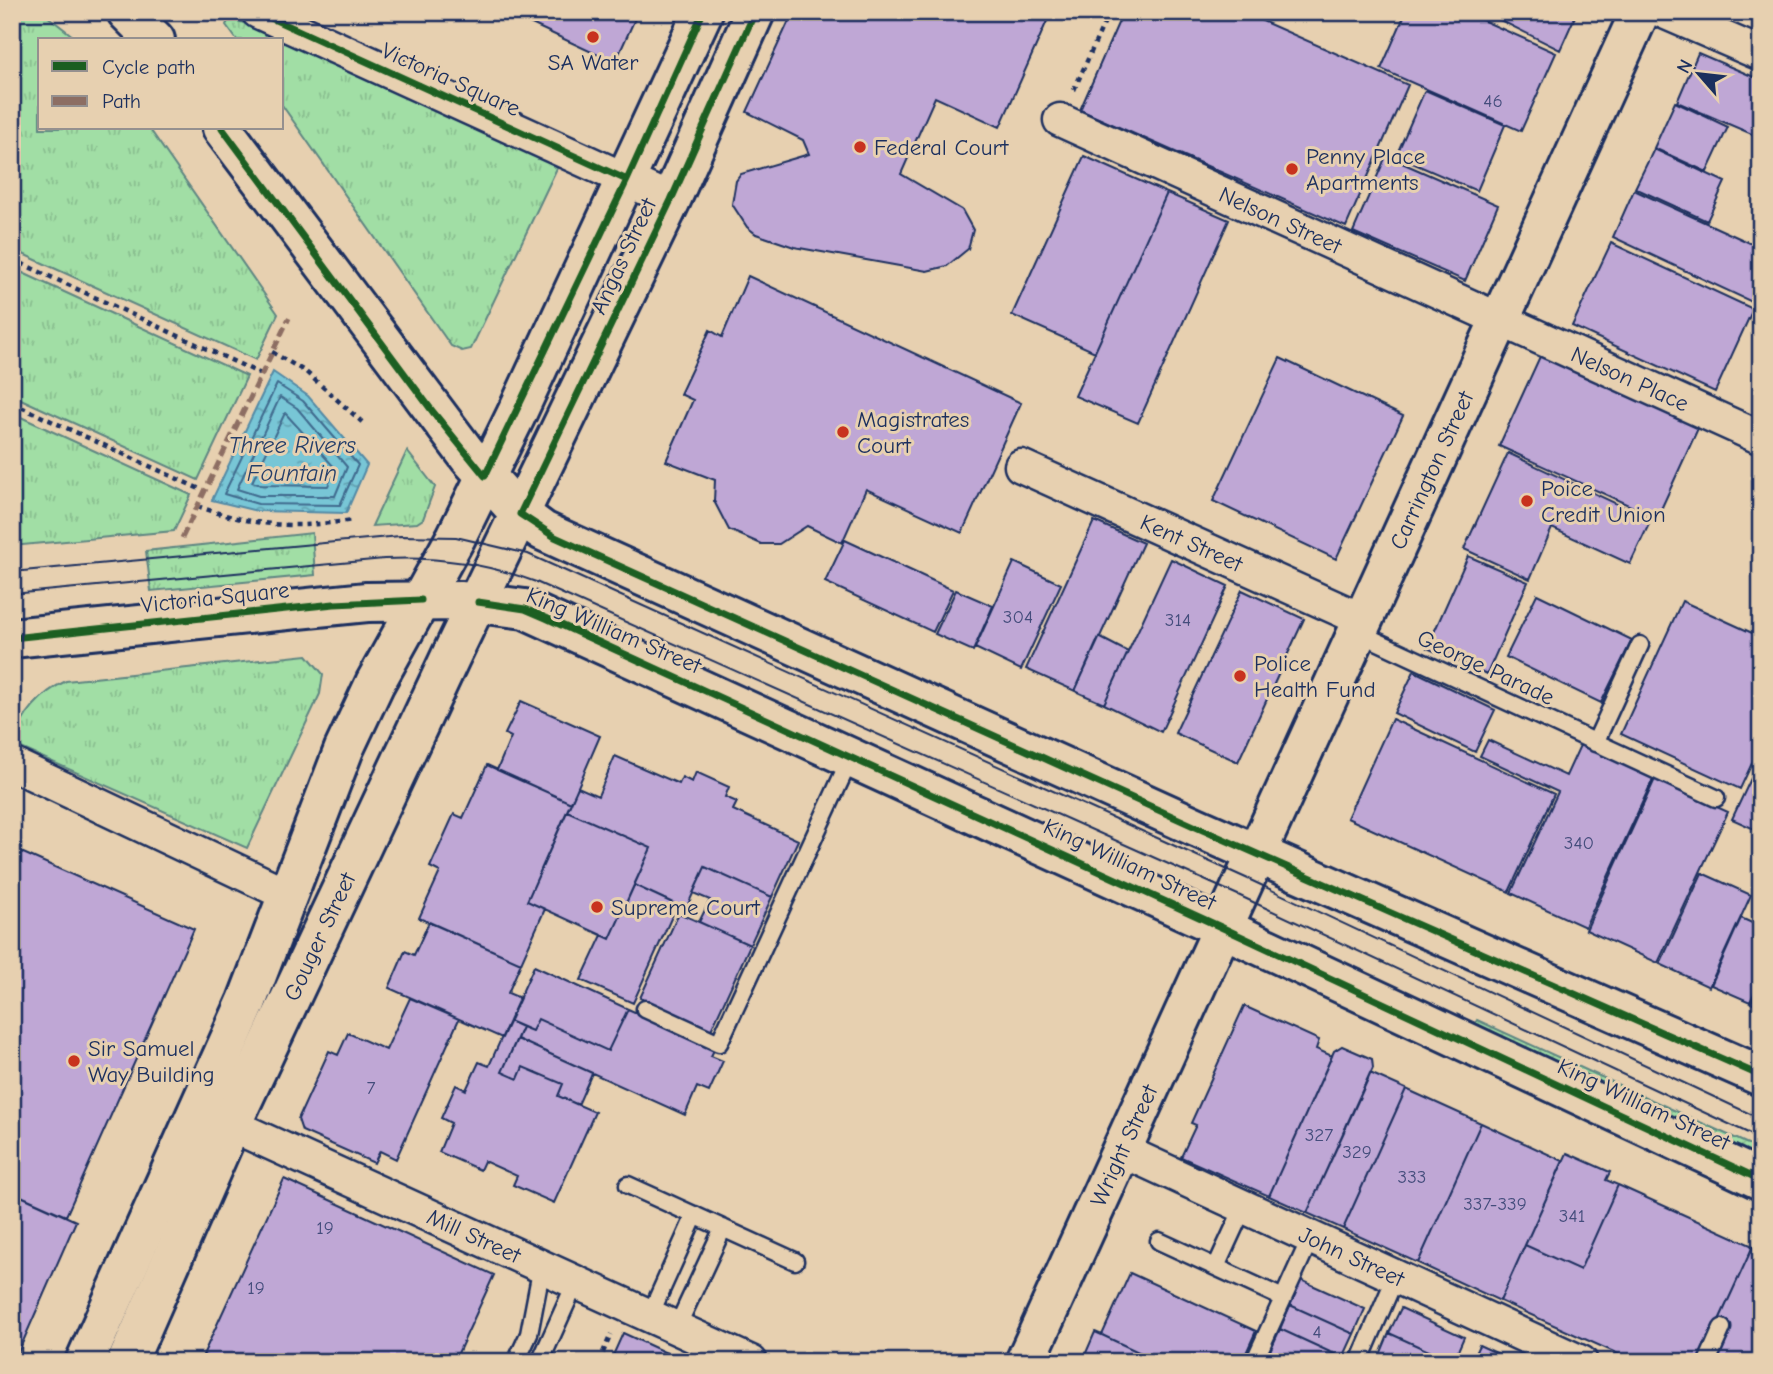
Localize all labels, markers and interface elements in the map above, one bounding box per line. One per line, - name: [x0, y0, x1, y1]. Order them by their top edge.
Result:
- marker: SA Water: [585, 29, 601, 45]
- street label: Victoria Square: [377, 37, 524, 122]
- legend: [38, 38, 284, 130]
- north arrow: [1664, 38, 1734, 108]
- place label: SA Water: [548, 49, 639, 76]
- text: Cycle path: [102, 55, 195, 79]
- text: N: [1672, 56, 1697, 77]
- text: Path: [102, 89, 141, 113]
- house number: 46: [1483, 90, 1503, 112]
- place label: Federal Court: [874, 134, 1010, 161]
- marker: Federal Court: [852, 139, 868, 155]
- place label: Penny Place Apartments: [1306, 143, 1425, 196]
- marker: Penny Place Apartments: [1284, 161, 1300, 177]
- street label: Nelson Street: [1215, 181, 1347, 260]
- street label: Angas Street: [585, 193, 663, 319]
- street label: Nelson Place: [1567, 341, 1693, 417]
- street label: Carrington Street: [1384, 386, 1480, 554]
- place label: Magistrates Court: [857, 406, 969, 459]
- marker: Magistrates Court: [835, 424, 851, 440]
- water label: Three Rivers Fountain: [228, 431, 356, 487]
- place label: Poice Credit Union: [1541, 475, 1666, 528]
- marker: Poice Credit Union: [1519, 493, 1535, 509]
- street label: Kent Street: [1136, 509, 1248, 579]
- street label: Victoria Square: [140, 576, 291, 619]
- street label: King William Street: [522, 581, 707, 680]
- house number: 304: [1003, 606, 1033, 628]
- house number: 314: [1165, 609, 1191, 631]
- street label: George Parade: [1413, 624, 1559, 711]
- place label: Police Health Fund: [1254, 650, 1376, 703]
- marker: Police Health Fund: [1232, 668, 1248, 684]
- street label: King William Street: [1039, 813, 1222, 917]
- house number: 340: [1564, 832, 1594, 854]
- street label: Gouger Street: [278, 867, 362, 1005]
- place label: Supreme Court: [611, 894, 761, 921]
- marker: Supreme Court: [589, 899, 605, 915]
- place label: Sir Samuel Way Building: [88, 1035, 215, 1088]
- marker: Sir Samuel Way Building: [66, 1053, 82, 1069]
- street label: King William Street: [1553, 1053, 1736, 1157]
- house number: 7: [367, 1077, 376, 1099]
- street label: Wright Street: [1085, 1079, 1164, 1211]
- house number: 327: [1305, 1124, 1333, 1146]
- house number: 329: [1342, 1141, 1372, 1163]
- house number: 333: [1398, 1166, 1426, 1188]
- house number: 337-339: [1463, 1193, 1527, 1215]
- street label: Mill Street: [423, 1203, 526, 1270]
- house number: 341: [1559, 1205, 1585, 1227]
- house number: 19: [316, 1217, 334, 1239]
- street label: John Street: [1294, 1221, 1410, 1293]
- house number: 19: [247, 1277, 265, 1299]
- house number: 4: [1312, 1321, 1322, 1343]

